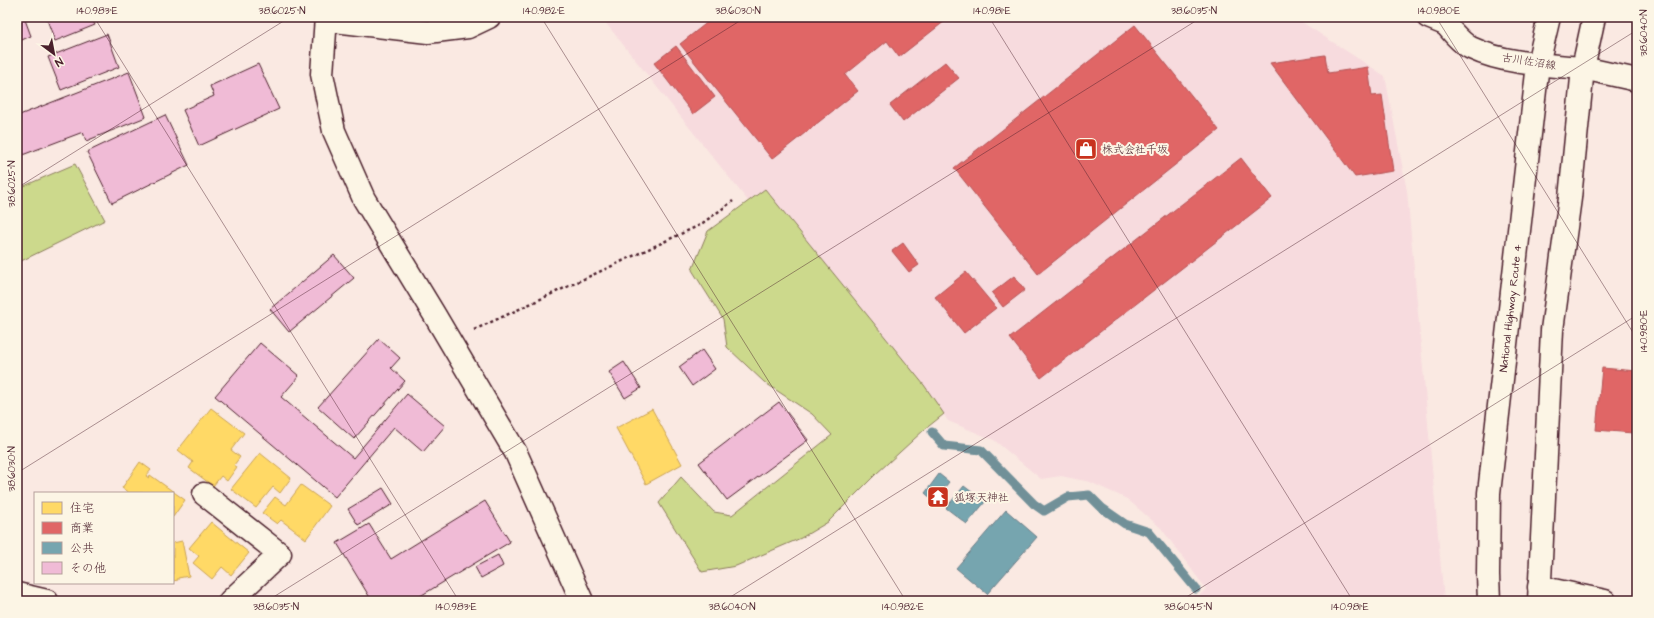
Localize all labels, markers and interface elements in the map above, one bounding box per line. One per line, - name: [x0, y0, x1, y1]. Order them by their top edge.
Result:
- text: 140.983°E: [76, 4, 118, 18]
- text: 38.6025°N: [259, 4, 305, 18]
- text: 140.982°E: [523, 4, 565, 18]
- text: 38.6030°N: [715, 4, 761, 18]
- text: 140.981°E: [973, 4, 1011, 18]
- text: 38.6035°N: [1171, 4, 1217, 18]
- text: 140.980°E: [1418, 4, 1460, 18]
- text: 38.6040°N: [1637, 9, 1651, 57]
- north arrow: [34, 34, 74, 74]
- street label: 古川佐沼線: [1501, 50, 1557, 73]
- text: N: [52, 54, 66, 70]
- shop icon: 株式会社千坂: [1073, 136, 1099, 162]
- place label: 株式会社千坂: [1102, 142, 1168, 157]
- text: 38.6025°N: [5, 161, 19, 207]
- street label: National Highway Route 4: [1496, 243, 1525, 373]
- text: 140.980°E: [1637, 310, 1651, 352]
- text: 38.6030°N: [5, 446, 19, 492]
- temple icon: 狐塚天神社: [925, 484, 951, 510]
- place label: 狐塚天神社: [954, 490, 1009, 505]
- legend: [34, 492, 174, 584]
- text: 住宅: [70, 500, 94, 517]
- text: 商業: [70, 520, 94, 537]
- text: 公共: [70, 540, 94, 557]
- text: その他: [70, 560, 106, 577]
- text: 38.6035°N: [253, 600, 299, 614]
- text: 140.983°E: [435, 600, 477, 614]
- text: 38.6040°N: [708, 600, 756, 614]
- text: 140.982°E: [882, 600, 924, 614]
- text: 38.6045°N: [1164, 600, 1212, 614]
- text: 140.981°E: [1331, 600, 1369, 614]

